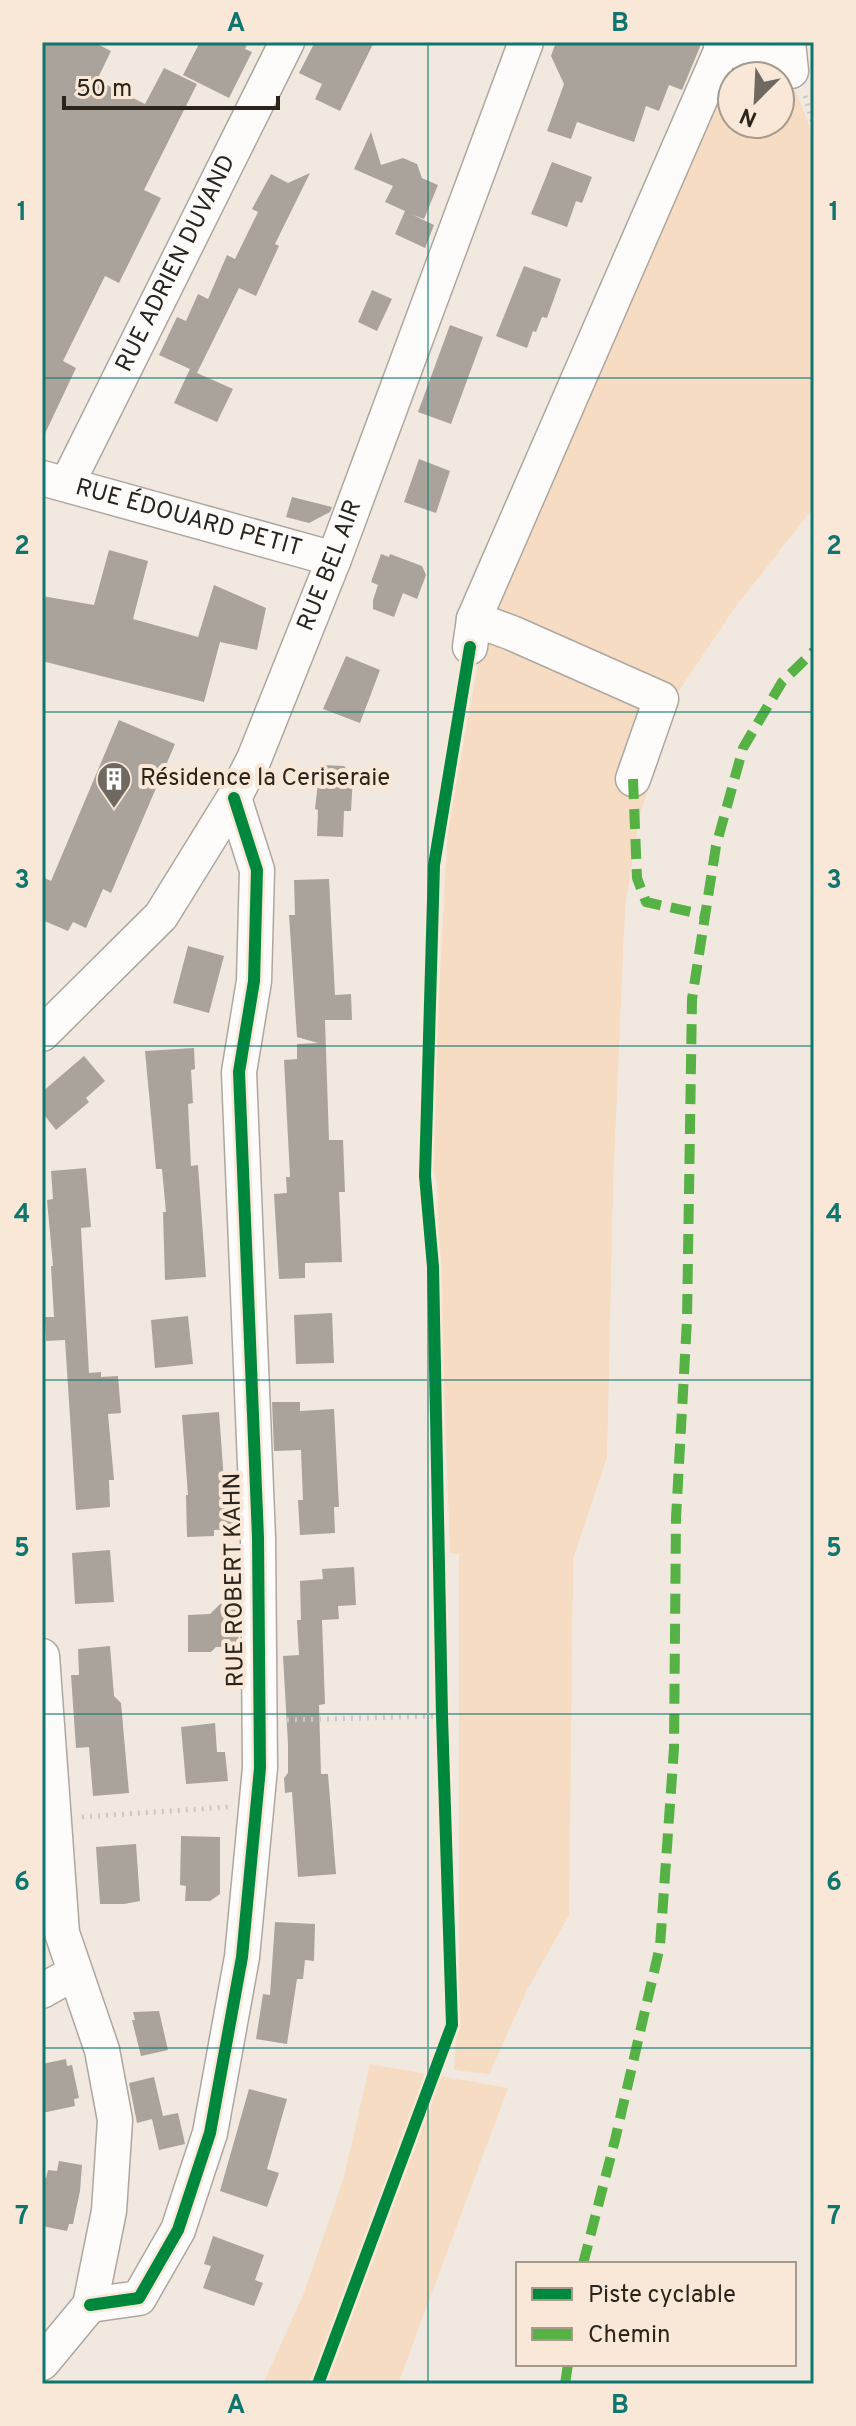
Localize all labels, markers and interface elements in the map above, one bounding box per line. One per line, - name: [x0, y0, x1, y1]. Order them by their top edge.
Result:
- text: A: [227, 8, 245, 41]
- text: B: [611, 8, 629, 41]
- scale bar: [64, 60, 278, 110]
- north arrow: [716, 60, 796, 140]
- text: 50 m: [76, 75, 132, 105]
- text: N: [736, 100, 762, 132]
- street label: RUE ADRIEN DUVAND: [110, 150, 243, 377]
- text: 1: [17, 197, 27, 230]
- text: 1: [829, 197, 839, 230]
- street label: RUE ÉDOUARD PETIT: [72, 473, 305, 564]
- street label: RUE BEL AIR: [292, 496, 369, 636]
- text: 2: [14, 531, 30, 564]
- text: 2: [826, 531, 842, 564]
- building icon: Résidence la Ceriseraie: [95, 760, 133, 810]
- place label: Résidence la Ceriseraie: [140, 764, 390, 794]
- text: 3: [14, 865, 30, 898]
- text: 3: [826, 865, 842, 898]
- text: 4: [14, 1199, 30, 1232]
- text: 4: [826, 1199, 842, 1232]
- street label: RUE ROBERT KAHN: [218, 1472, 252, 1688]
- text: 5: [14, 1533, 30, 1566]
- text: 5: [826, 1533, 842, 1566]
- text: 6: [14, 1867, 30, 1900]
- text: 6: [826, 1867, 842, 1900]
- text: 7: [15, 2201, 29, 2234]
- text: 7: [827, 2201, 841, 2234]
- legend: [516, 2262, 796, 2366]
- text: Piste cyclable: [588, 2281, 736, 2311]
- text: Chemin: [588, 2321, 671, 2351]
- text: A: [227, 2390, 245, 2423]
- text: B: [611, 2390, 629, 2423]

